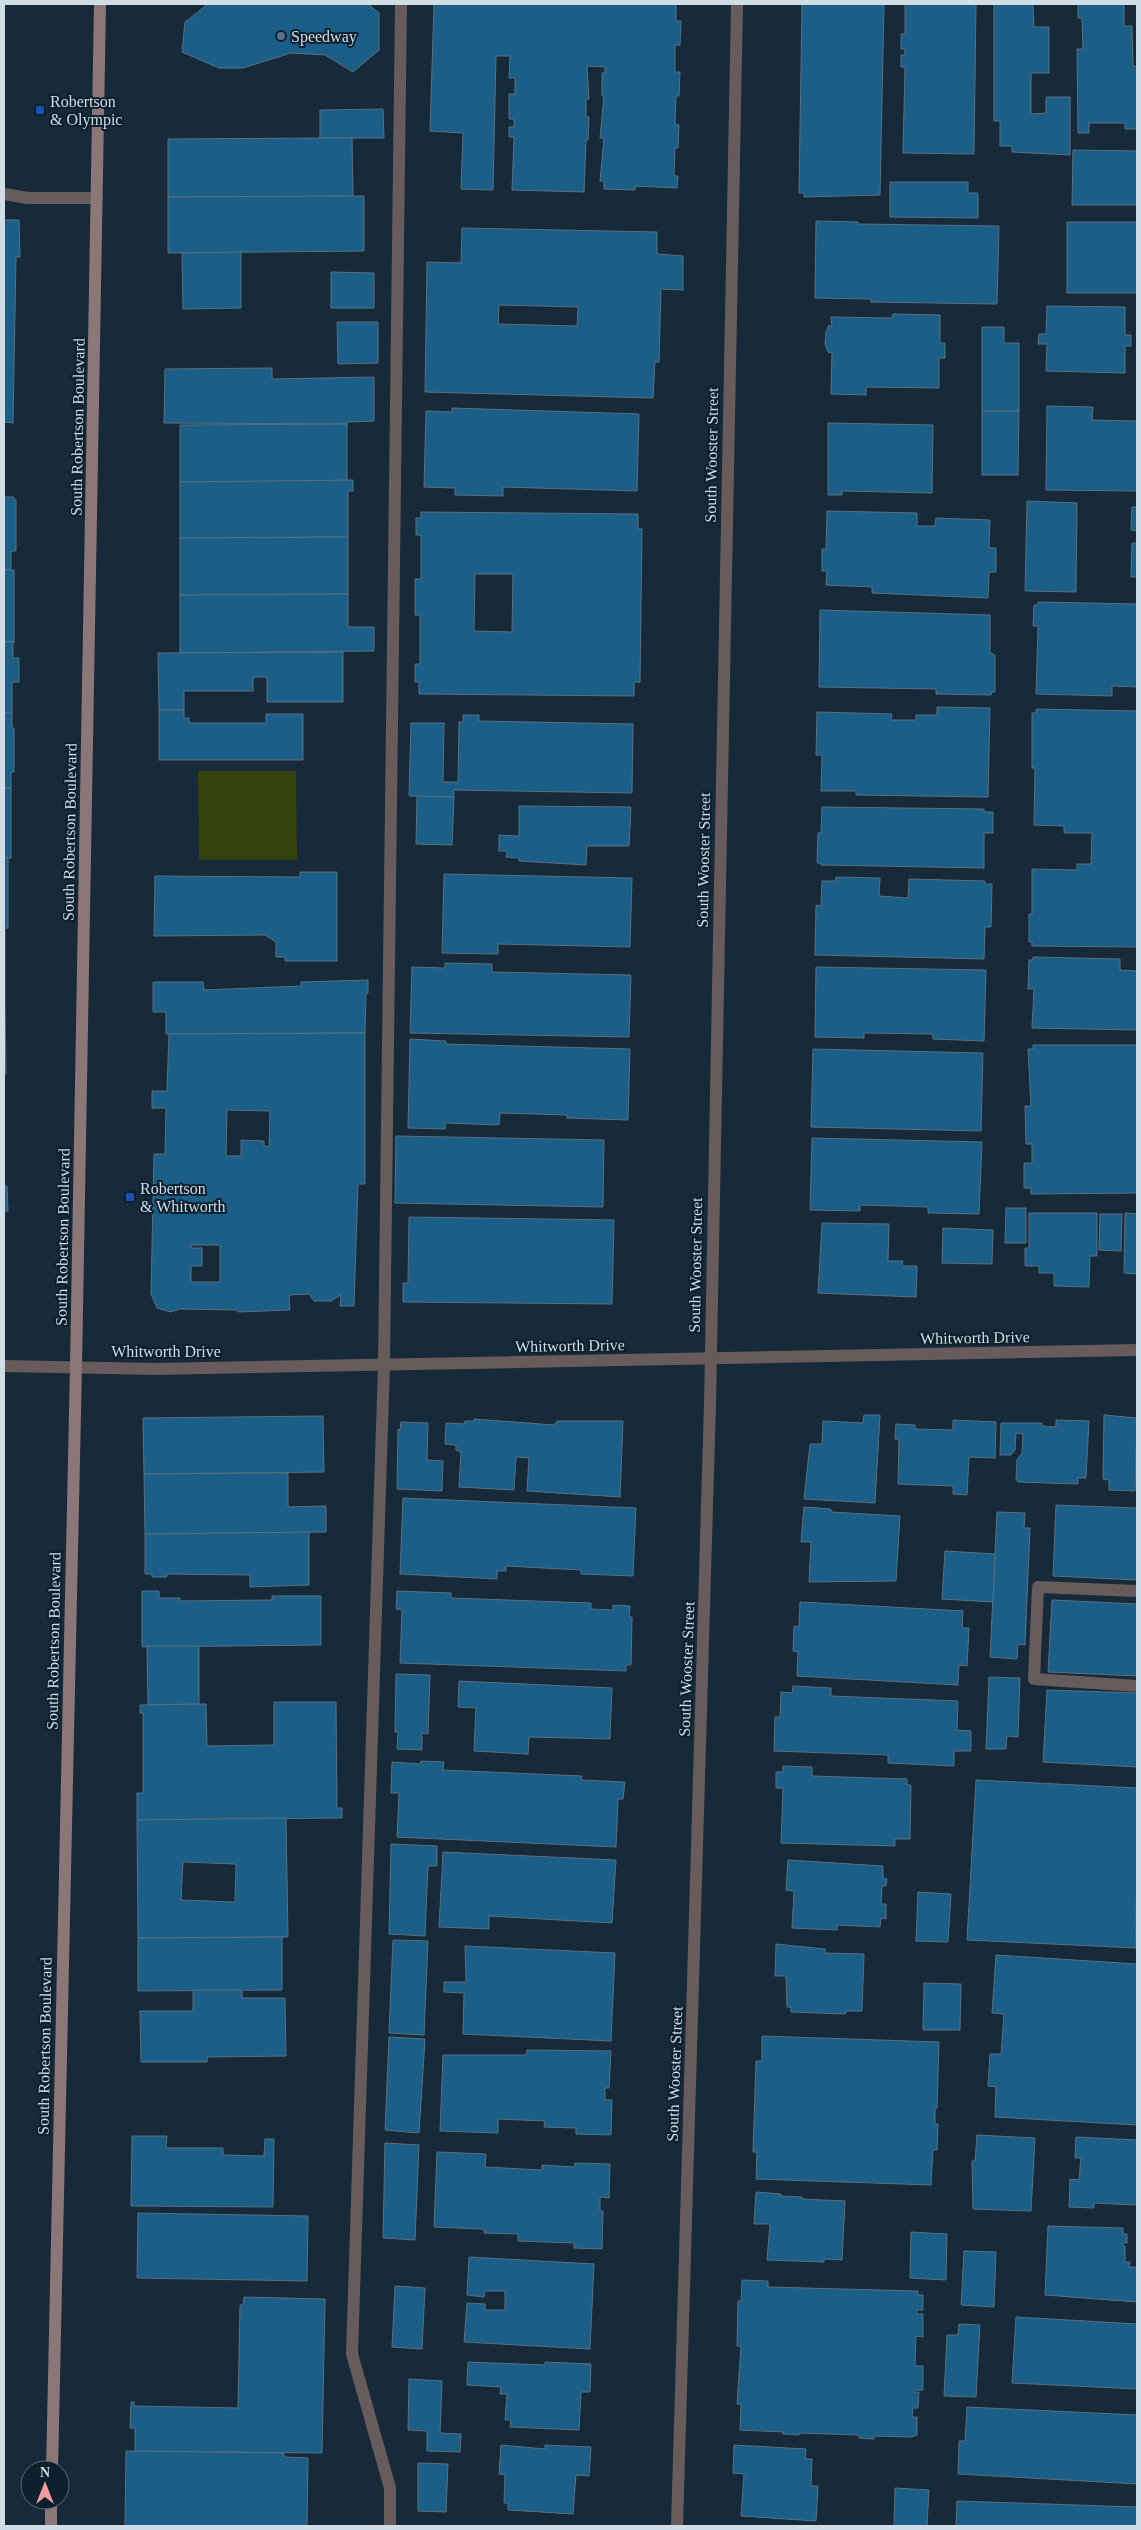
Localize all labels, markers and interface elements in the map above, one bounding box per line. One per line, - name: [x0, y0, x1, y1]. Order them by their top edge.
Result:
- place label: Speedway: [291, 28, 357, 46]
- marker: Speedway: [275, 30, 287, 42]
- place label: Robertson & Olympic: [50, 93, 122, 129]
- marker: Robertson & Olympic: [34, 104, 46, 116]
- street label: South Robertson Boulevard: [67, 338, 88, 516]
- street label: South Wooster Street: [702, 387, 721, 523]
- street label: South Robertson Boulevard: [59, 743, 80, 921]
- street label: South Wooster Street: [694, 792, 713, 928]
- street label: South Robertson Boulevard: [52, 1148, 73, 1326]
- place label: Robertson & Whitworth: [140, 1180, 225, 1215]
- marker: Robertson & Whitworth: [124, 1191, 136, 1203]
- street label: South Wooster Street: [686, 1197, 705, 1333]
- street label: Whitworth Drive: [920, 1328, 1030, 1347]
- street label: Whitworth Drive: [515, 1336, 625, 1355]
- street label: Whitworth Drive: [111, 1343, 221, 1360]
- street label: South Robertson Boulevard: [43, 1552, 64, 1730]
- street label: South Wooster Street: [676, 1601, 697, 1737]
- street label: South Robertson Boulevard: [34, 1957, 55, 2135]
- street label: South Wooster Street: [664, 2006, 685, 2142]
- north arrow: [20, 2460, 70, 2510]
- text: N: [40, 2465, 50, 2480]

